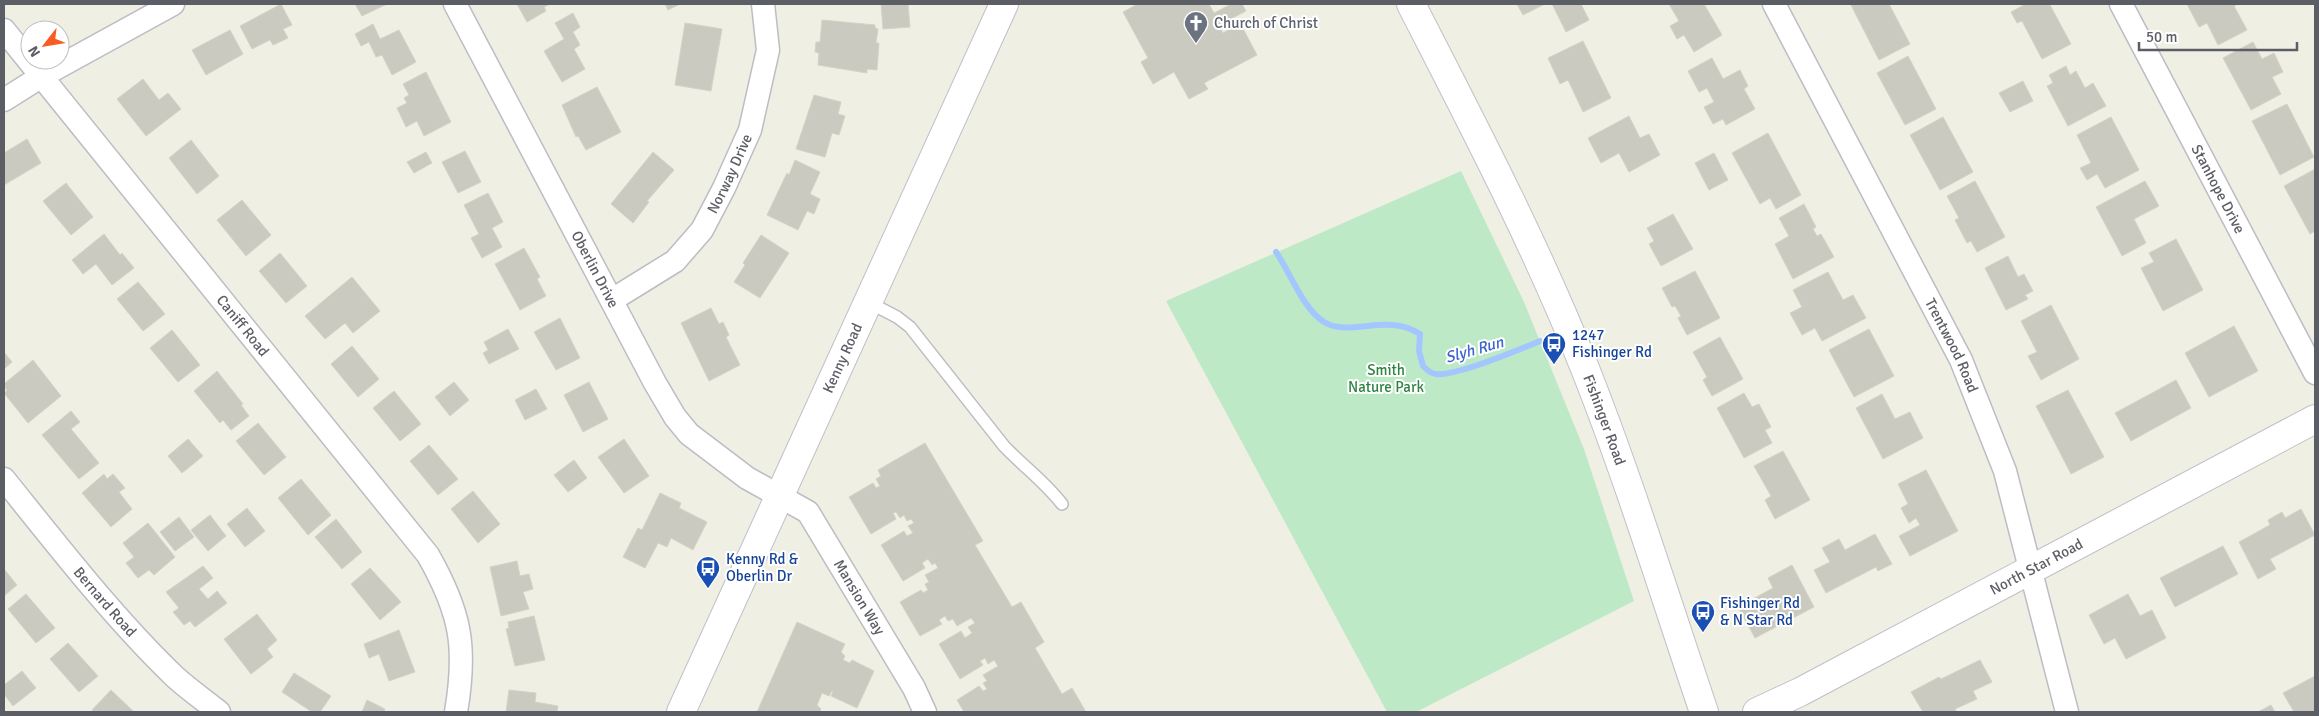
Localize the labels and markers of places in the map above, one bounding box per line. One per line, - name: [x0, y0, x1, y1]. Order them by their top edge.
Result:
- church icon: Church of Christ: [1183, 10, 1209, 44]
- place label: Church of Christ: [1214, 14, 1318, 32]
- place label: 1247 Fishinger Rd: [1572, 326, 1652, 361]
- bus stop icon: 1247 Fishinger Rd: [1541, 331, 1567, 365]
- place label: Kenny Rd & Oberlin Dr: [726, 550, 799, 585]
- bus stop icon: Kenny Rd & Oberlin Dr: [695, 555, 721, 589]
- place label: Fishinger Rd & N Star Rd: [1720, 594, 1800, 629]
- bus stop icon: Fishinger Rd & N Star Rd: [1690, 599, 1716, 633]

